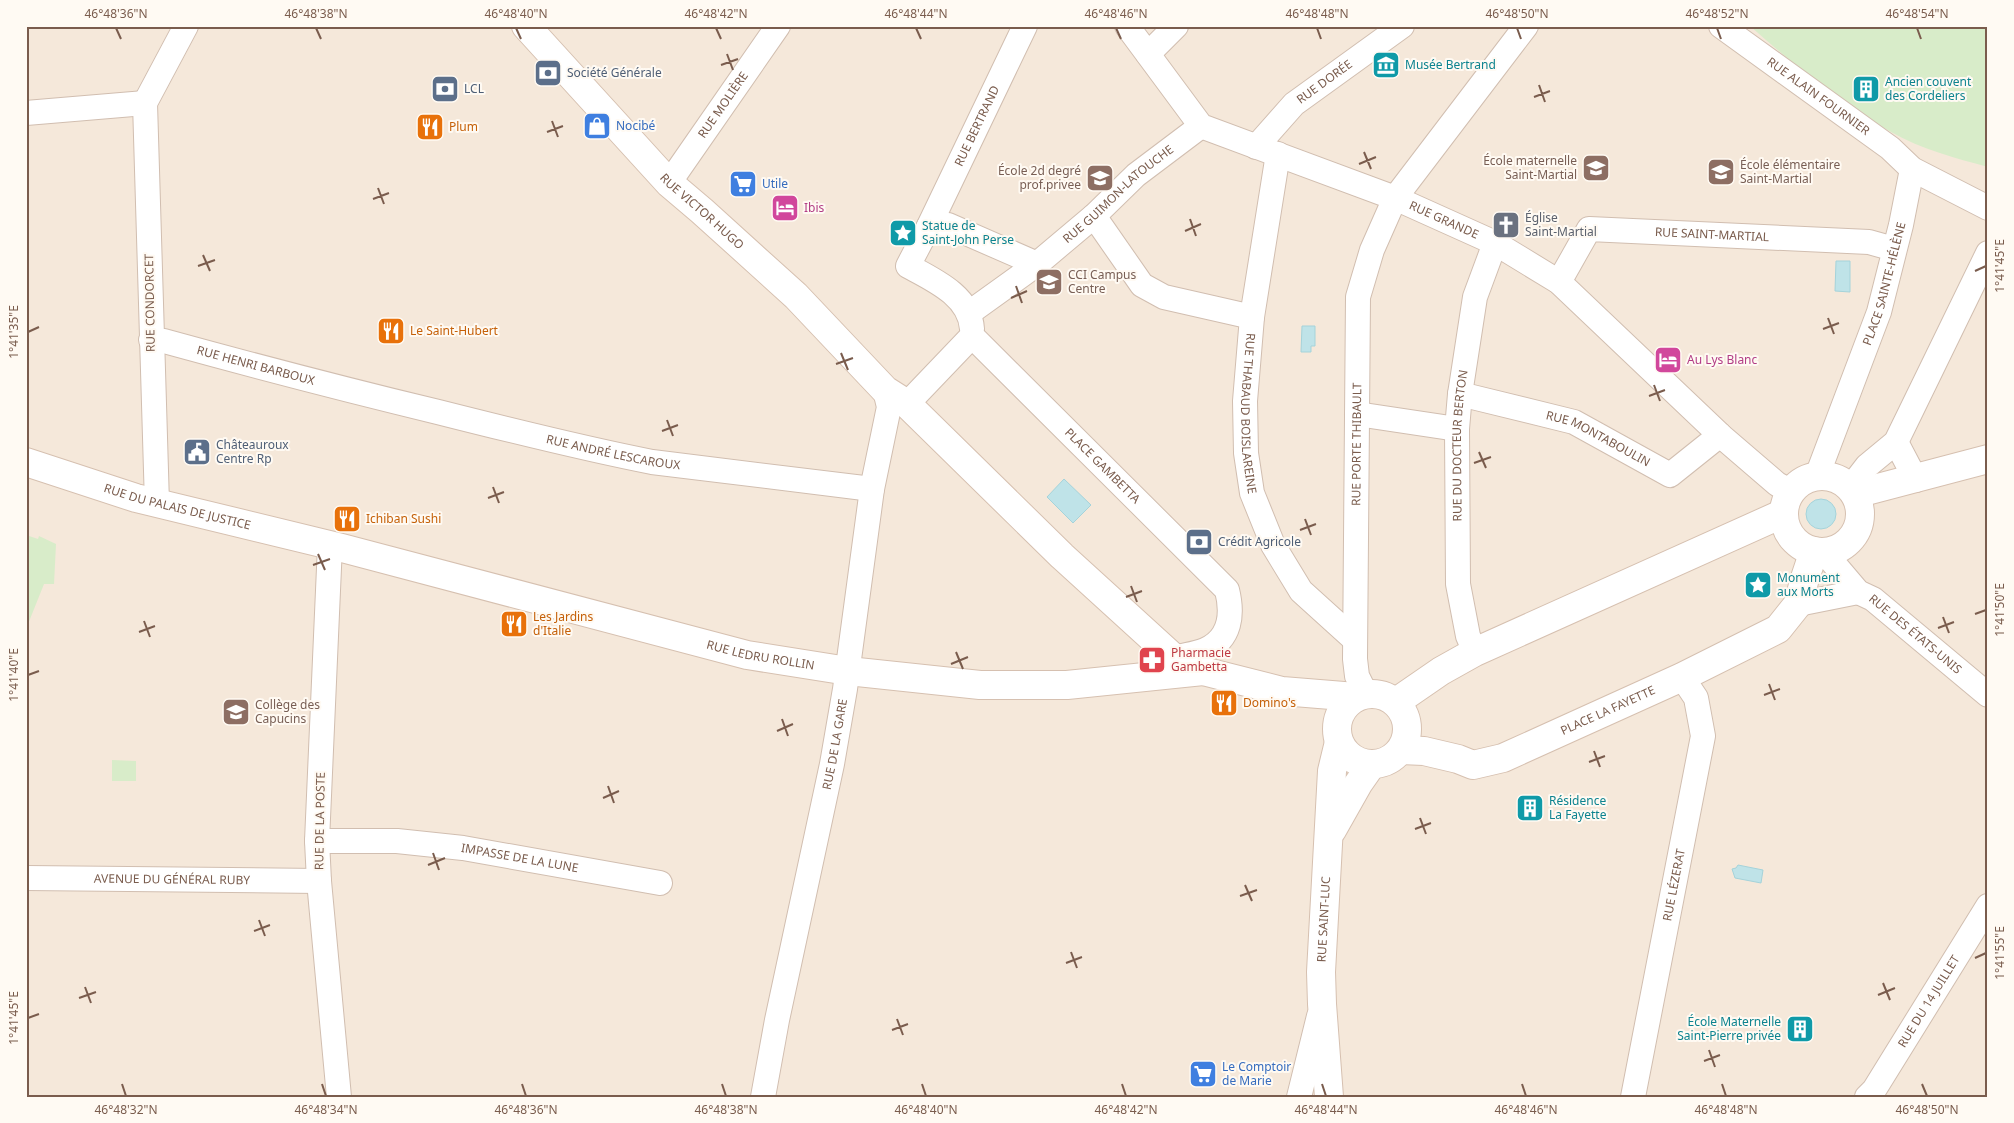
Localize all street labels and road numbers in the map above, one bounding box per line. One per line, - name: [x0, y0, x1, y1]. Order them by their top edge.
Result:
- street label: RUE ALAIN FOURNIER: [1764, 53, 1874, 139]
- street label: RUE DORÉE: [1293, 56, 1356, 108]
- street label: RUE MOLIÈRE: [694, 68, 752, 141]
- street label: RUE BERTRAND: [950, 82, 1003, 169]
- street label: RUE GUIMON-LATOUCHE: [1059, 141, 1177, 247]
- street label: RUE VICTOR HUGO: [656, 170, 748, 253]
- street label: RUE GRANDE: [1407, 197, 1482, 243]
- street label: PLACE SAINTE-HÉLÈNE: [1858, 220, 1909, 348]
- street label: RUE SAINT-MARTIAL: [1654, 223, 1770, 245]
- street label: RUE CONDORCET: [140, 253, 159, 352]
- street label: RUE THABAUD BOISLAREINE: [1237, 333, 1261, 495]
- street label: RUE HENRI BARBOUX: [195, 341, 317, 389]
- street label: RUE DU DOCTEUR BERTON: [1448, 368, 1472, 522]
- street label: RUE PORTE THIBAULT: [1347, 382, 1365, 506]
- street label: RUE MONTABOULIN: [1544, 406, 1653, 470]
- street label: PLACE GAMBETTA: [1061, 424, 1145, 507]
- street label: RUE ANDRÉ LESCAROUX: [545, 430, 681, 473]
- street label: RUE DU PALAIS DE JUSTICE: [102, 479, 253, 534]
- street label: RUE DES ÉTATS-UNIS: [1865, 590, 1966, 678]
- street label: RUE LEDRU ROLLIN: [705, 636, 816, 674]
- street label: PLACE LA FAYETTE: [1558, 681, 1658, 739]
- street label: RUE DE LA GARE: [818, 697, 851, 791]
- street label: RUE DE LA POSTE: [310, 772, 329, 870]
- street label: IMPASSE DE LA LUNE: [460, 839, 580, 876]
- street label: RUE LÉZERAT: [1658, 847, 1689, 923]
- street label: AVENUE DU GÉNÉRAL RUBY: [94, 870, 250, 888]
- street label: RUE SAINT-LUC: [1313, 875, 1334, 963]
- street label: RUE DU 14 JUILLET: [1893, 952, 1964, 1051]

